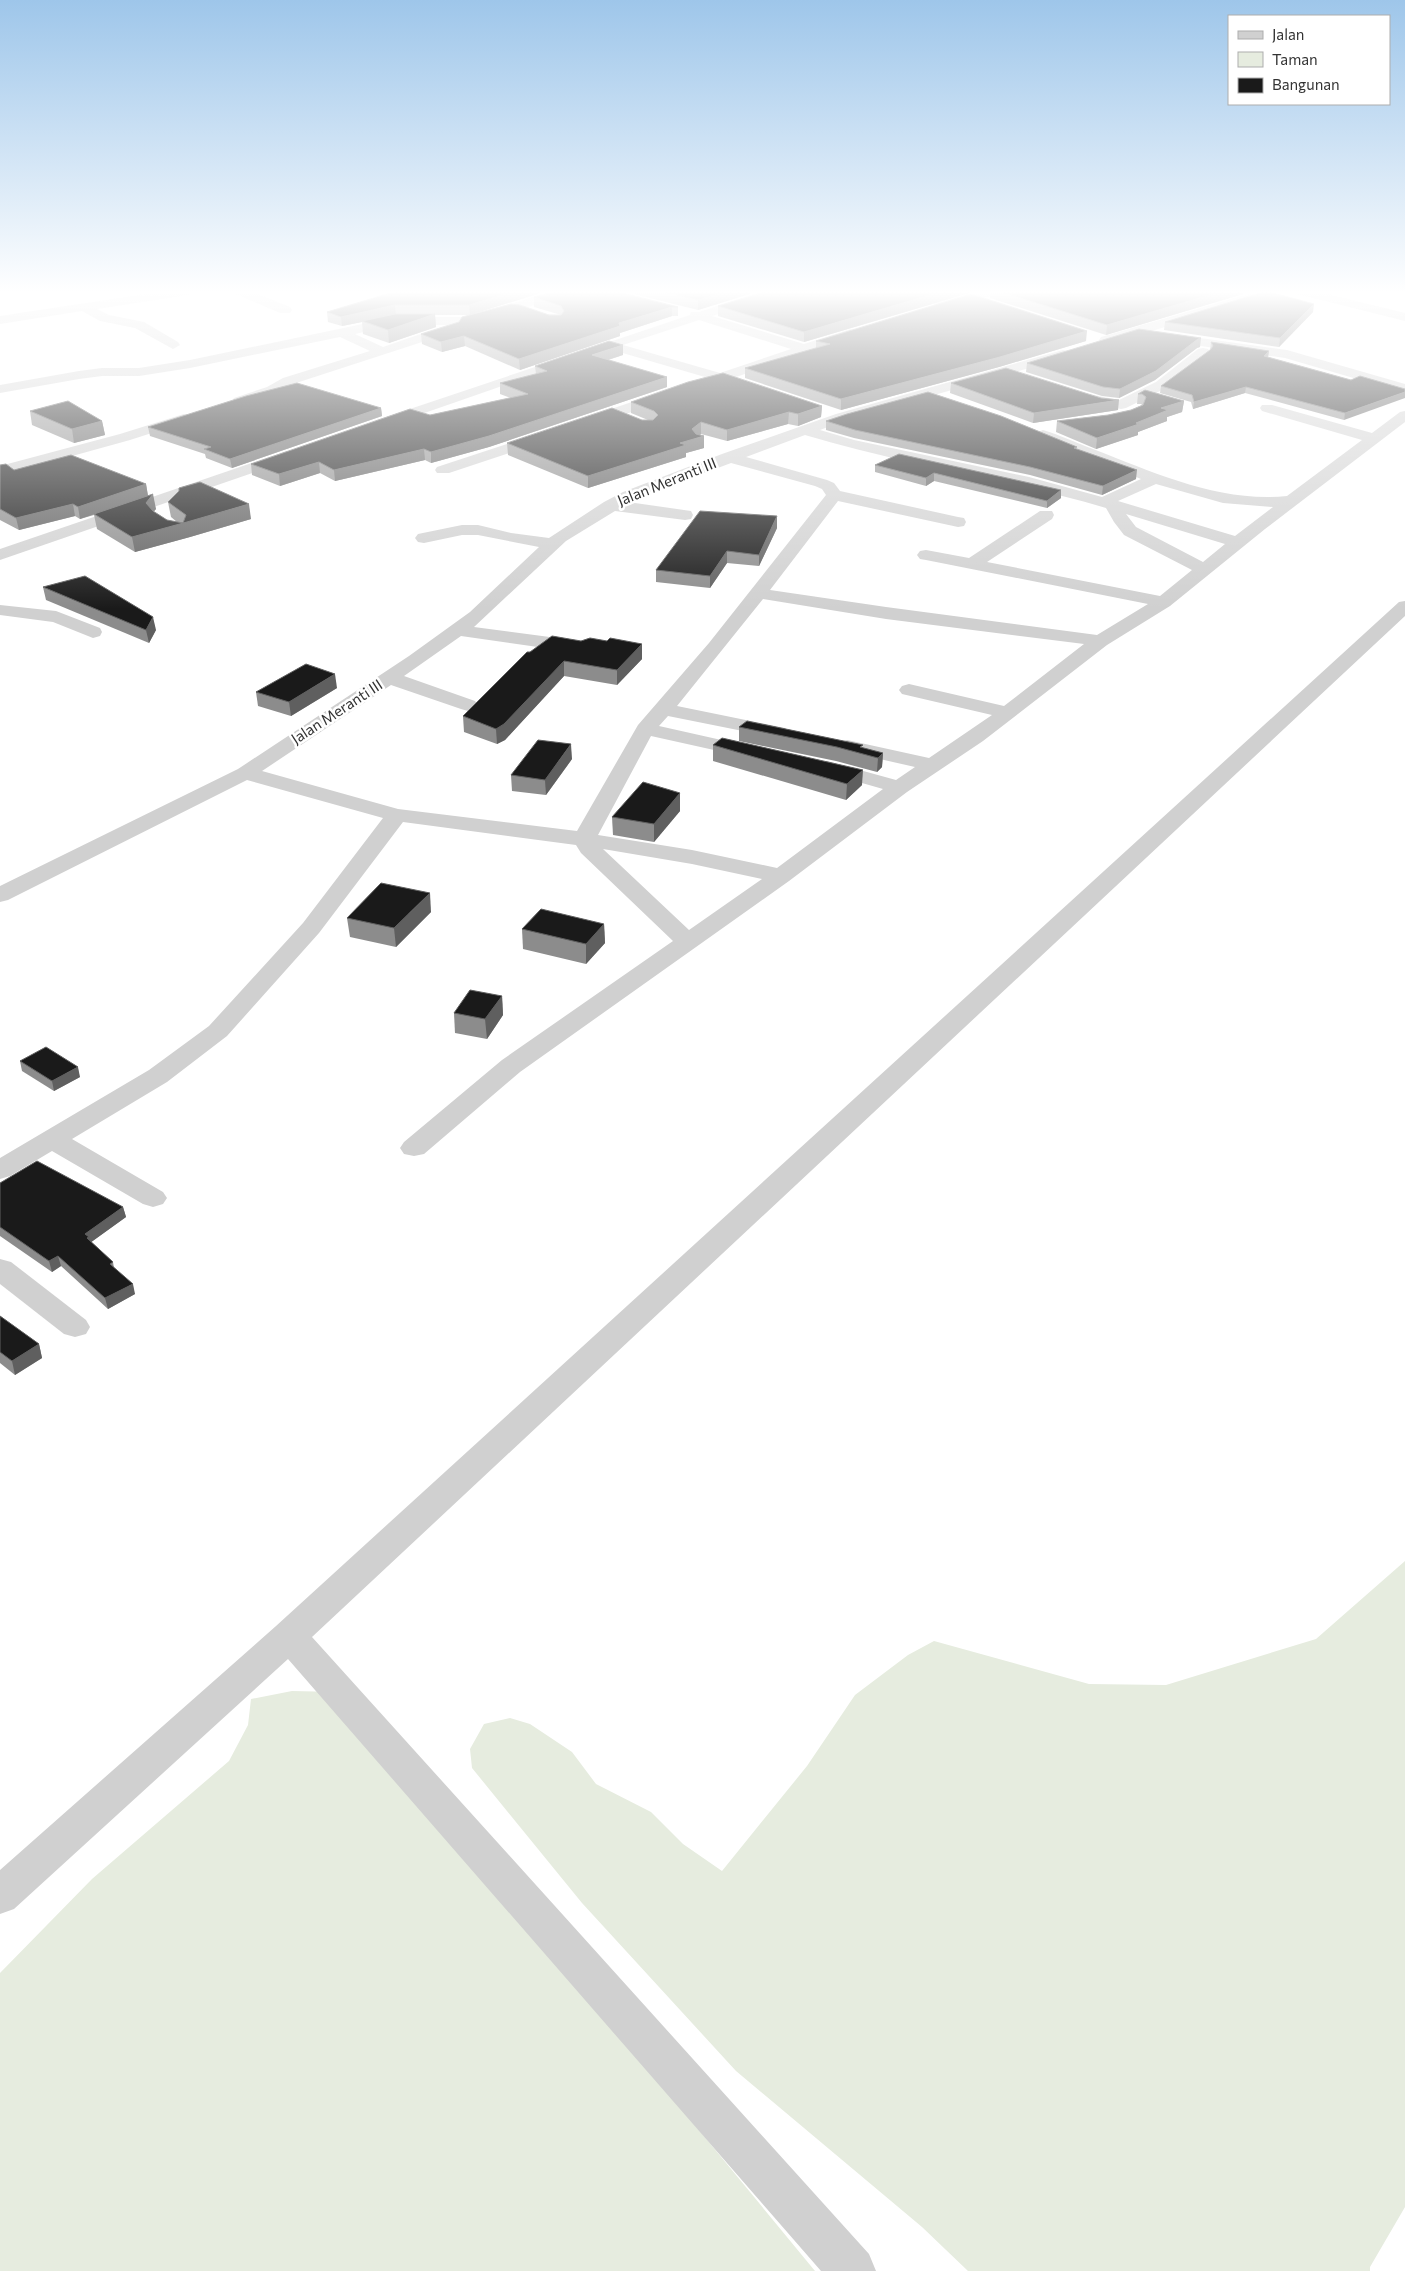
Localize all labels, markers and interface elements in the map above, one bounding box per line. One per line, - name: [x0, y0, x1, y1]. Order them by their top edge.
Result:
- legend: [1228, 15, 1390, 105]
- text: Jalan: [1272, 25, 1304, 43]
- text: Taman: [1272, 50, 1318, 68]
- text: Bangunan: [1272, 75, 1340, 93]
- street label: Jalan Meranti III: [614, 453, 719, 509]
- street label: Jalan Meranti III: [287, 675, 386, 747]

